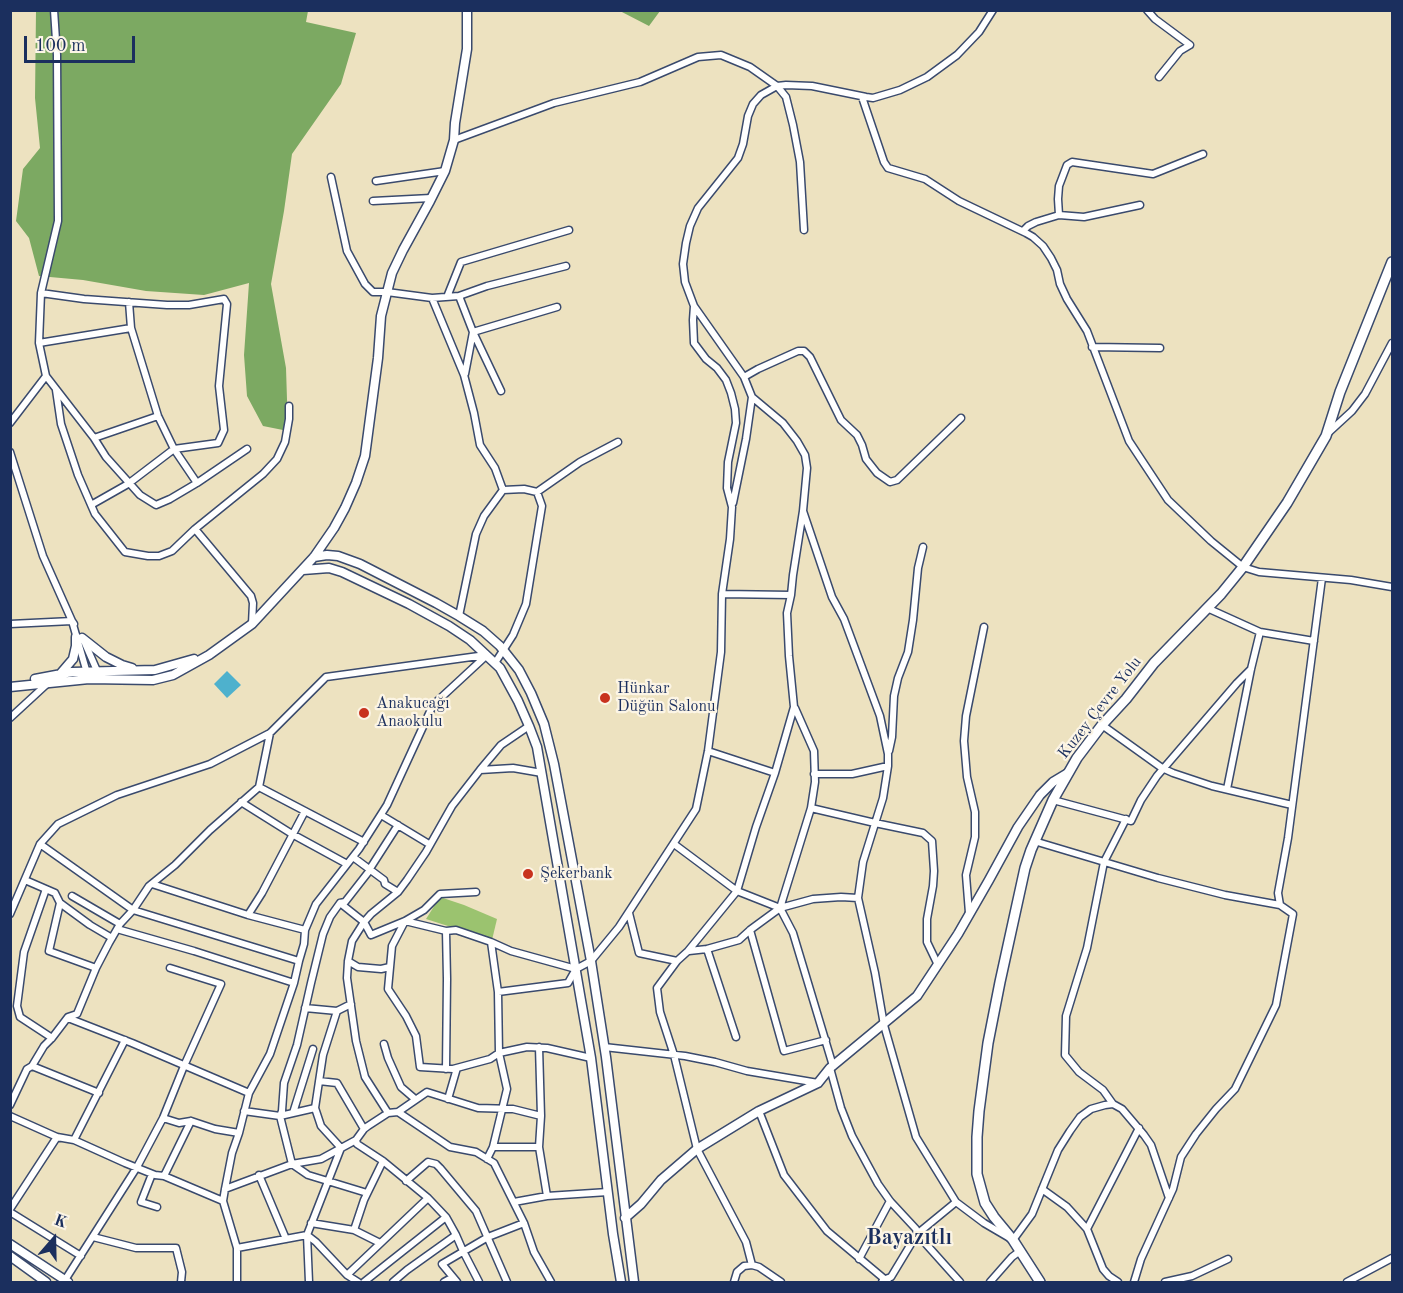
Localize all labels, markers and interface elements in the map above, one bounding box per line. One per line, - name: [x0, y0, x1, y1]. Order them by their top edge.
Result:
- scale bar: [27, 24, 138, 62]
- text: 100 m: [35, 37, 86, 55]
- street label: Kuzey Çevre Yolu: [1054, 653, 1146, 763]
- place label: Hünkar Düğün Salonu: [617, 679, 716, 717]
- marker: Hünkar Düğün Salonu: [598, 691, 612, 705]
- place label: Anakucağı Anaokulu: [376, 694, 449, 732]
- marker: Anakucağı Anaokulu: [357, 706, 371, 720]
- place label: Şekerbank: [540, 864, 613, 884]
- marker: Şekerbank: [521, 867, 535, 881]
- north arrow: [24, 1209, 84, 1269]
- text: K: [52, 1212, 69, 1232]
- district label: Bayazıtlı: [866, 1225, 952, 1251]

